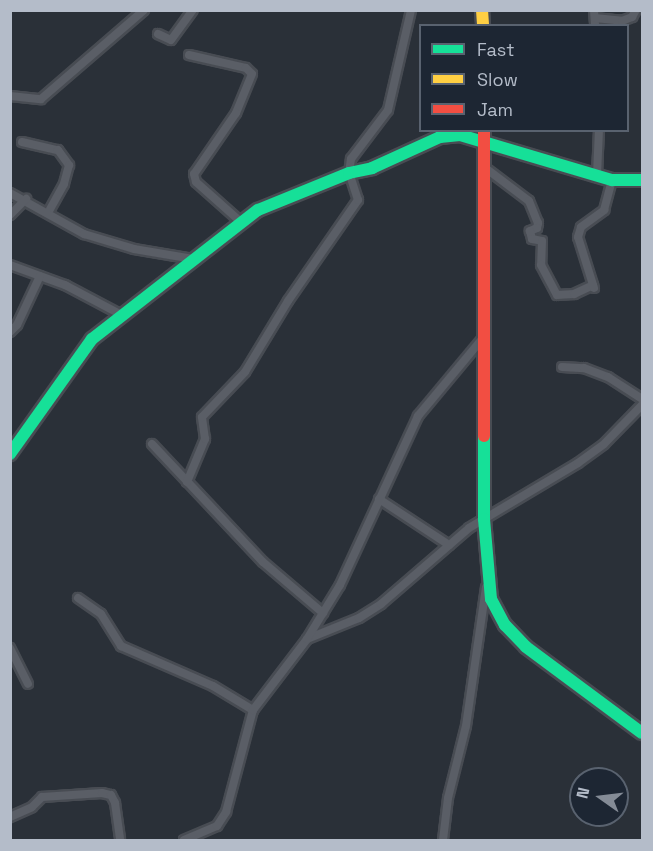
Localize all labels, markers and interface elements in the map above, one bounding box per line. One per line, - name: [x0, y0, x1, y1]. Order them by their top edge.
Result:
- legend: [419, 24, 629, 132]
- text: Fast: [477, 38, 514, 61]
- text: Slow: [477, 68, 518, 91]
- text: Jam: [477, 98, 513, 121]
- north arrow: [569, 767, 629, 827]
- text: N: [572, 785, 594, 801]

